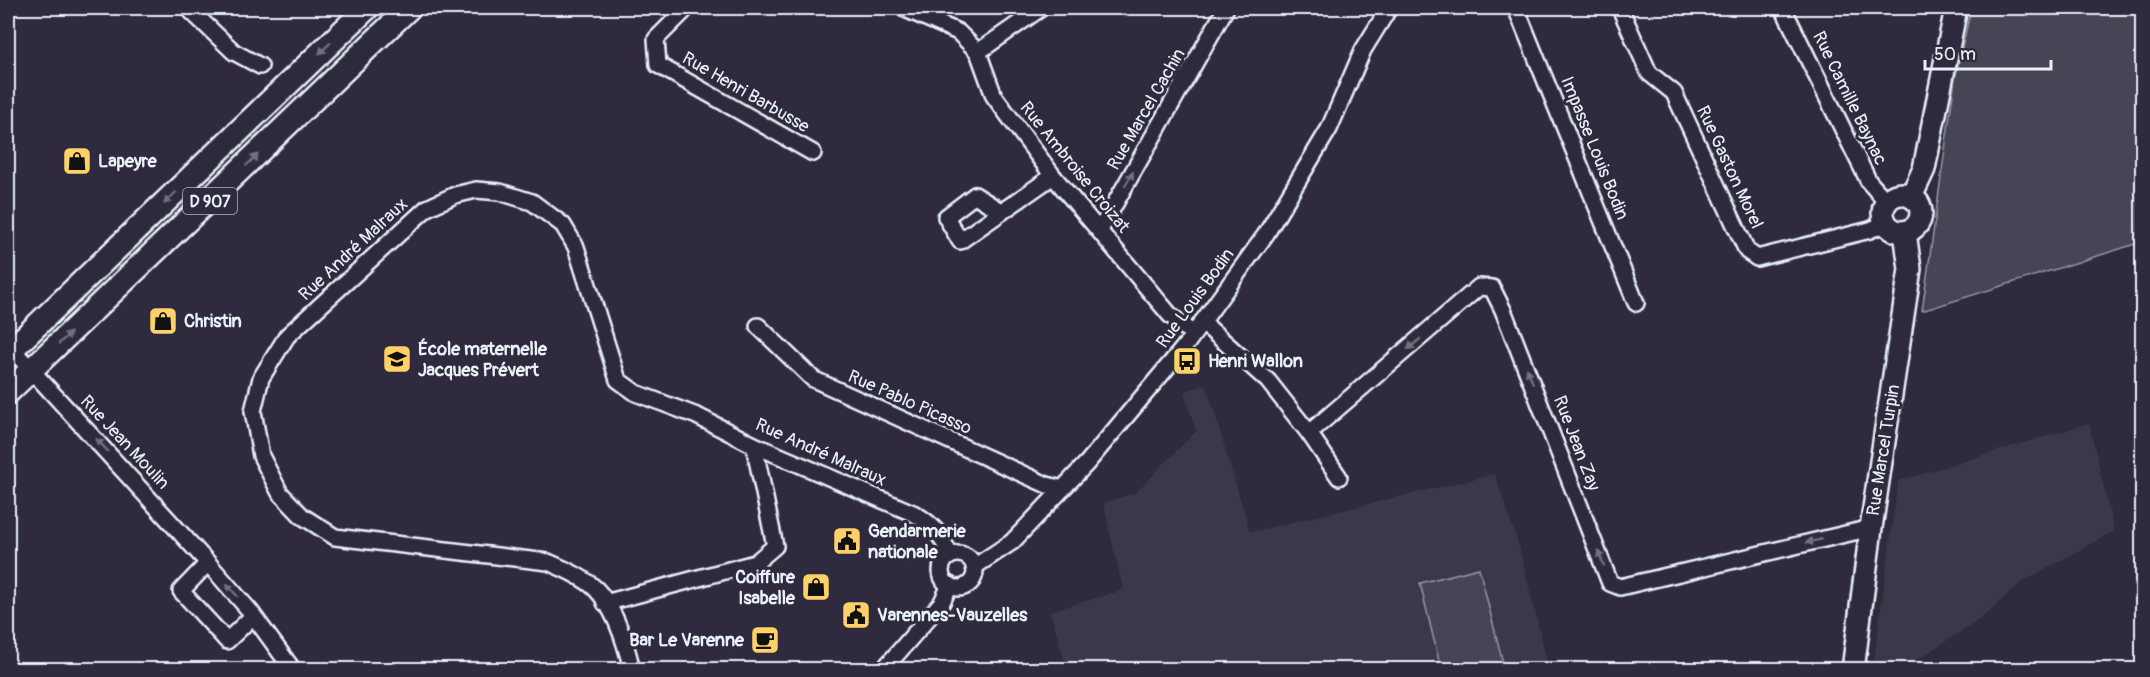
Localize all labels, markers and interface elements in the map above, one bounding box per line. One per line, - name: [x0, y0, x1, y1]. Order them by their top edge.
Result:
- street label: Rue Camille Baynac: [1807, 27, 1892, 169]
- scale bar: [1925, 33, 2051, 71]
- one-way arrow: [318, 41, 333, 55]
- text: 50 m: [1934, 43, 1976, 66]
- street label: Rue Marcel Cachin: [1102, 44, 1191, 174]
- street label: Rue Henri Barbusse: [678, 47, 814, 138]
- street label: Impasse Louis Bodin: [1555, 73, 1634, 223]
- street label: Rue Ambroise Croizat: [1014, 97, 1135, 238]
- street label: Rue Gaston Morel: [1691, 102, 1768, 232]
- shop icon: Lapeyre: [61, 145, 93, 177]
- place label: Lapeyre: [98, 150, 158, 173]
- one-way arrow: [245, 153, 260, 167]
- one-way arrow: [1124, 170, 1134, 187]
- road number: D 907: [183, 188, 237, 214]
- one-way arrow: [163, 190, 177, 204]
- street label: Rue André Malraux: [294, 193, 413, 306]
- street label: Rue Louis Bodin: [1151, 244, 1239, 353]
- shop icon: Christin: [147, 305, 179, 337]
- place label: Christin: [184, 310, 242, 333]
- one-way arrow: [58, 331, 72, 345]
- place label: École maternelle Jacques Prévert: [418, 338, 548, 382]
- one-way arrow: [1406, 338, 1422, 351]
- school or university icon: École maternelle Jacques Prévert: [381, 343, 413, 375]
- bus stop icon: Henri Wallon: [1171, 345, 1203, 377]
- place label: Henri Wallon: [1208, 350, 1303, 373]
- street label: Rue Pablo Picasso: [844, 365, 976, 440]
- one-way arrow: [1525, 367, 1534, 385]
- street label: Rue Marcel Turpin: [1862, 383, 1905, 517]
- street label: Rue Jean Moulin: [75, 390, 174, 494]
- street label: Rue Jean Zay: [1548, 392, 1605, 494]
- street label: Rue André Malraux: [752, 413, 890, 492]
- one-way arrow: [96, 438, 109, 453]
- place label: Gendarmerie nationale: [868, 520, 967, 564]
- public building icon: Gendarmerie nationale: [831, 525, 863, 557]
- one-way arrow: [1805, 537, 1823, 547]
- one-way arrow: [1595, 548, 1605, 566]
- place label: Coiffure Isabelle: [735, 566, 796, 610]
- shop icon: Coiffure Isabelle: [800, 571, 832, 603]
- one-way arrow: [225, 583, 239, 598]
- public building icon: Varennes-Vauzelles: [840, 599, 872, 631]
- place label: Varennes-Vauzelles: [877, 604, 1028, 627]
- cafe icon: Bar Le Varenne: [749, 624, 781, 656]
- place label: Bar Le Varenne: [629, 629, 745, 652]

